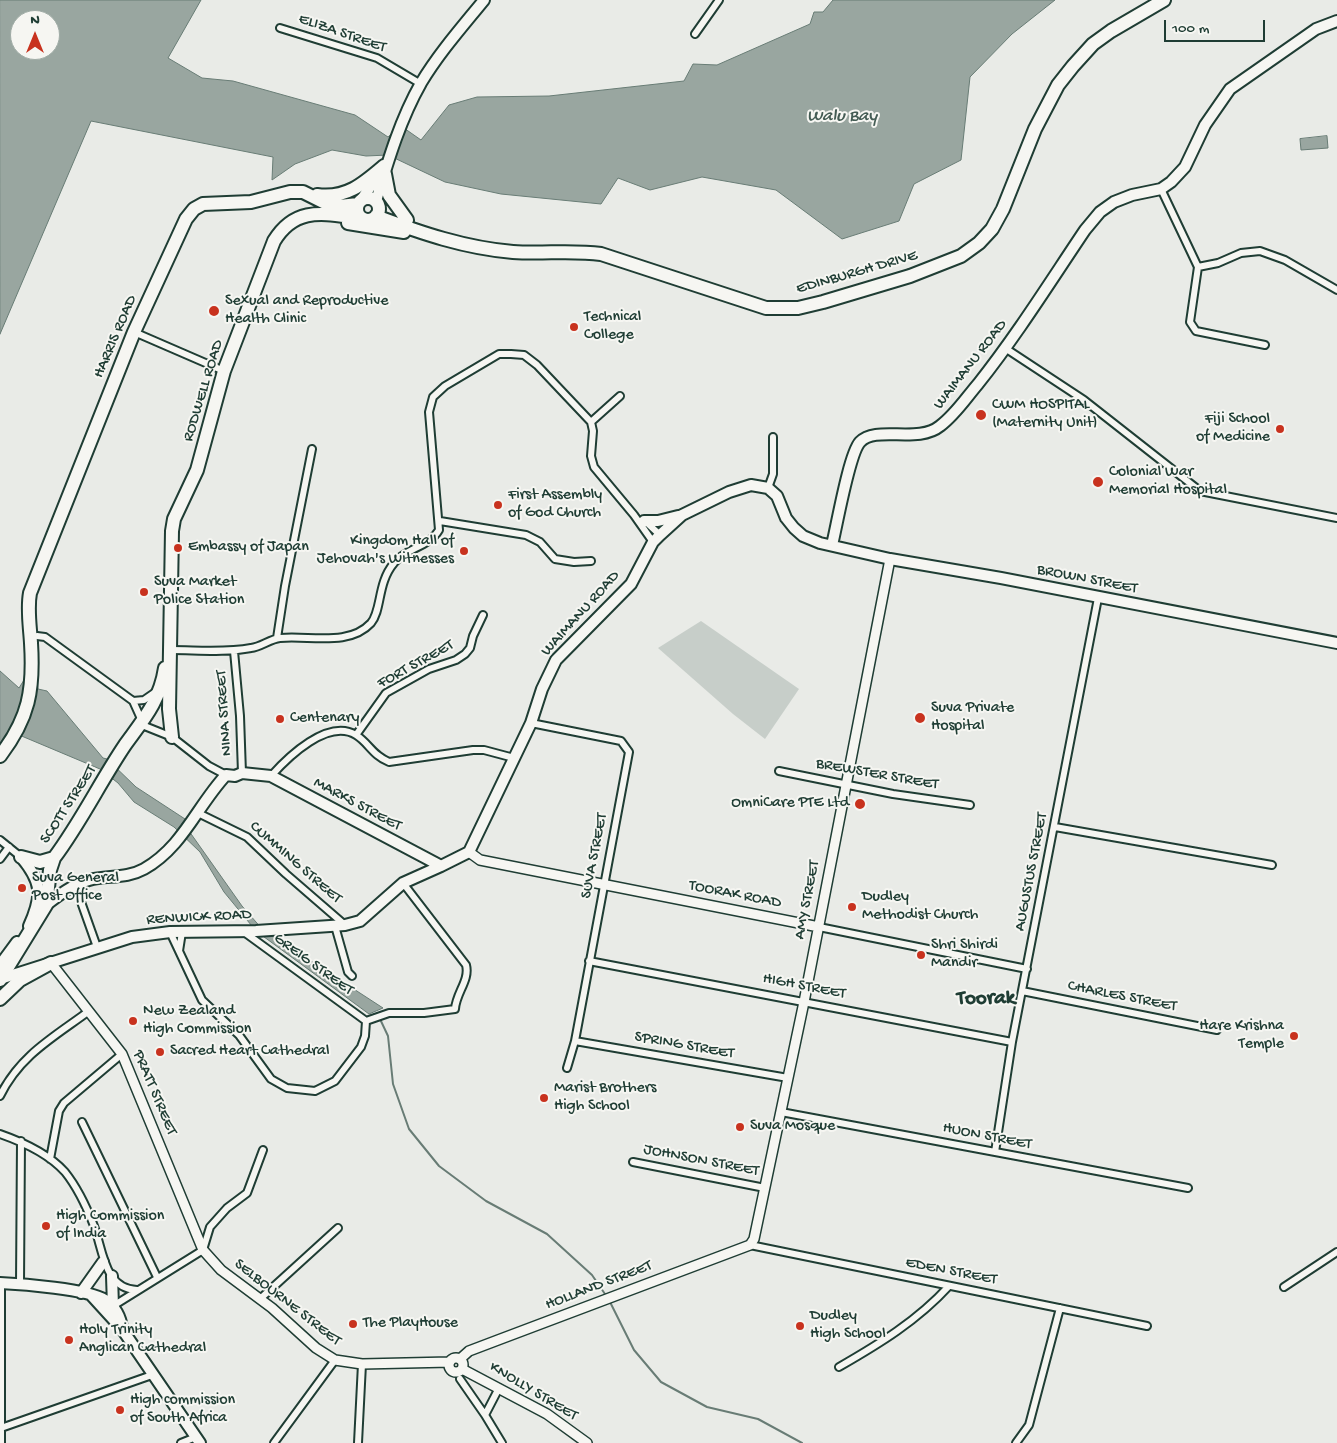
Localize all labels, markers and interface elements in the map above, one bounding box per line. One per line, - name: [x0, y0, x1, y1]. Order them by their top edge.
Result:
- north arrow: [10, 10, 60, 60]
- street label: ELIZA STREET: [296, 10, 388, 58]
- scale bar: [1167, 10, 1268, 42]
- text: N: [30, 12, 40, 29]
- text: 100 m: [1172, 20, 1209, 38]
- water label: Walu Bay: [807, 106, 877, 128]
- street label: EDINBURGH DRIVE: [794, 247, 920, 299]
- place label: Sexual and Reproductive Health Clinic: [225, 292, 389, 330]
- street label: HARRIS ROAD: [90, 293, 142, 381]
- marker: Sexual and Reproductive Health Clinic: [207, 304, 221, 318]
- place label: Technical College: [584, 308, 641, 346]
- street label: WAIMANU ROAD: [930, 316, 1012, 414]
- marker: Technical College: [568, 321, 580, 333]
- street label: RODWELL ROAD: [179, 338, 229, 444]
- place label: CWM HOSPITAL (Maternity Unit): [992, 396, 1098, 434]
- marker: CWM HOSPITAL (Maternity Unit): [974, 408, 988, 422]
- place label: Fiji School of Medicine: [1196, 410, 1270, 448]
- marker: Fiji School of Medicine: [1274, 423, 1286, 435]
- place label: Colonial War Memorial Hospital: [1109, 463, 1227, 501]
- marker: Colonial War Memorial Hospital: [1091, 475, 1105, 489]
- place label: First Assembly of God Church: [508, 486, 602, 524]
- marker: First Assembly of God Church: [492, 499, 504, 511]
- place label: Kingdom Hall of Jehovah's Witnesses: [317, 532, 454, 570]
- place label: Embassy of Japan: [188, 538, 309, 558]
- marker: Embassy of Japan: [172, 542, 184, 554]
- marker: Kingdom Hall of Jehovah's Witnesses: [458, 545, 470, 557]
- street label: BROWN STREET: [1035, 561, 1139, 599]
- street label: WAIMANU ROAD: [537, 567, 625, 661]
- place label: Suva Market Police Station: [154, 573, 244, 611]
- marker: Suva Market Police Station: [138, 586, 150, 598]
- street label: FORT STREET: [375, 636, 457, 694]
- street label: NINA STREET: [212, 669, 238, 757]
- place label: Suva Private Hospital: [931, 699, 1014, 737]
- place label: Centenary: [290, 709, 359, 729]
- marker: Suva Private Hospital: [913, 711, 927, 725]
- marker: Centenary: [274, 713, 286, 725]
- street label: BREWSTER STREET: [814, 755, 940, 795]
- street label: SCOTT STREET: [36, 762, 102, 848]
- street label: MARKS STREET: [310, 774, 404, 836]
- place label: OmniCare PTE Ltd: [731, 794, 849, 814]
- marker: OmniCare PTE Ltd: [853, 797, 867, 811]
- street label: AUGUSTUS STREET: [1011, 811, 1053, 933]
- street label: SUVA STREET: [577, 812, 613, 900]
- street label: CUMMING STREET: [245, 818, 345, 908]
- street label: AMY STREET: [791, 859, 825, 941]
- place label: Suva General Post Office: [32, 869, 119, 907]
- street label: TOORAK ROAD: [687, 877, 783, 913]
- marker: Suva General Post Office: [16, 882, 28, 894]
- place label: Dudley Methodist Church: [862, 888, 978, 926]
- marker: Dudley Methodist Church: [846, 901, 858, 913]
- street label: RENWICK ROAD: [146, 906, 252, 930]
- street label: GREIG STREET: [269, 930, 357, 1000]
- place label: Shri Shirdi Mandir: [931, 936, 998, 974]
- marker: Shri Shirdi Mandir: [915, 949, 927, 961]
- street label: HIGH STREET: [761, 970, 847, 1004]
- street label: CHARLES STREET: [1066, 977, 1178, 1017]
- district label: Toorak: [957, 987, 1015, 1013]
- place label: New Zealand High Commission: [143, 1002, 251, 1040]
- marker: New Zealand High Commission: [127, 1015, 139, 1027]
- place label: Hare Krishna Temple: [1199, 1017, 1284, 1055]
- street label: SPRING STREET: [633, 1028, 735, 1064]
- marker: Hare Krishna Temple: [1288, 1030, 1300, 1042]
- place label: Sacred Heart Cathedral: [170, 1042, 329, 1062]
- marker: Sacred Heart Cathedral: [154, 1046, 166, 1058]
- street label: PRATT STREET: [127, 1047, 181, 1139]
- place label: Marist Brothers High School: [554, 1079, 656, 1117]
- marker: Marist Brothers High School: [538, 1092, 550, 1104]
- place label: Suva Mosque: [750, 1117, 835, 1137]
- street label: HUON STREET: [941, 1119, 1033, 1155]
- marker: Suva Mosque: [734, 1121, 746, 1133]
- street label: JOHNSON STREET: [642, 1140, 760, 1182]
- place label: High Commission of India: [56, 1207, 164, 1245]
- marker: High Commission of India: [40, 1220, 52, 1232]
- street label: EDEN STREET: [904, 1254, 998, 1290]
- street label: SELBOURNE STREET: [229, 1255, 345, 1351]
- street label: HOLLAND STREET: [543, 1257, 655, 1315]
- place label: Dudley High School: [810, 1307, 886, 1345]
- place label: The PlayHouse: [363, 1314, 458, 1334]
- marker: The PlayHouse: [347, 1318, 359, 1330]
- marker: Dudley High School: [794, 1320, 806, 1332]
- place label: Holy Trinity Anglican Cathedral: [79, 1321, 206, 1359]
- marker: Holy Trinity Anglican Cathedral: [63, 1334, 75, 1346]
- street label: KNOLLY STREET: [485, 1358, 581, 1426]
- place label: High commission of South Africa: [130, 1391, 235, 1429]
- marker: High commission of South Africa: [114, 1404, 126, 1416]

